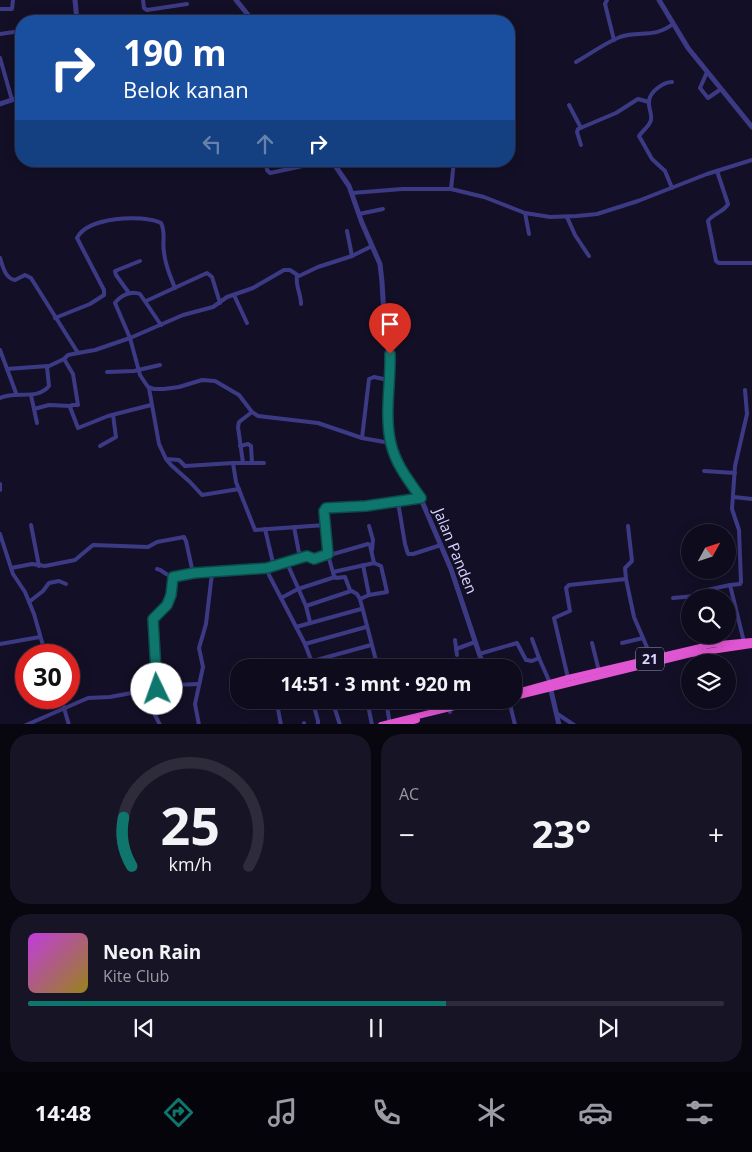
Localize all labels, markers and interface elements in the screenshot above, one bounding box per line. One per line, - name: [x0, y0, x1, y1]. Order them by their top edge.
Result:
- text: 190 m: [123, 29, 227, 76]
- icon: right: [40, 35, 105, 100]
- text: Belok kanan: [123, 74, 249, 104]
- icon: left: [198, 130, 226, 158]
- icon: ahead: [251, 130, 279, 158]
- icon: right: [304, 130, 332, 158]
- pin: [369, 303, 411, 354]
- icon: arrive: [376, 310, 404, 338]
- street label: Jalan Panden: [429, 503, 482, 597]
- north arrow: [681, 524, 736, 579]
- map controls: [681, 524, 736, 709]
- button: search: [681, 589, 736, 644]
- speed limit sign: 30: [15, 644, 80, 709]
- road number: 21: [636, 648, 664, 671]
- button: layers: [681, 654, 736, 709]
- position arrow: [130, 662, 182, 714]
- text: 14:51 · 3 mnt · 920 m: [281, 671, 471, 697]
- text: AC: [399, 783, 419, 805]
- text: 25: [161, 789, 220, 860]
- text: 23°: [532, 807, 591, 859]
- text: −: [399, 815, 415, 853]
- text: +: [708, 815, 724, 853]
- text: km/h: [169, 852, 212, 876]
- text: Neon Rain: [103, 939, 201, 965]
- text: Kite Club: [103, 965, 169, 987]
- icon: previous: [130, 1014, 158, 1042]
- icon: pause: [362, 1014, 390, 1042]
- icon: next: [594, 1014, 622, 1042]
- icon: directions: [161, 1095, 196, 1130]
- icon: music: [265, 1095, 300, 1130]
- icon: phone: [369, 1095, 404, 1130]
- icon: climate: [474, 1095, 509, 1130]
- icon: car: [578, 1095, 613, 1130]
- icon: filters: [682, 1095, 717, 1130]
- text: 14:48: [35, 1097, 91, 1127]

